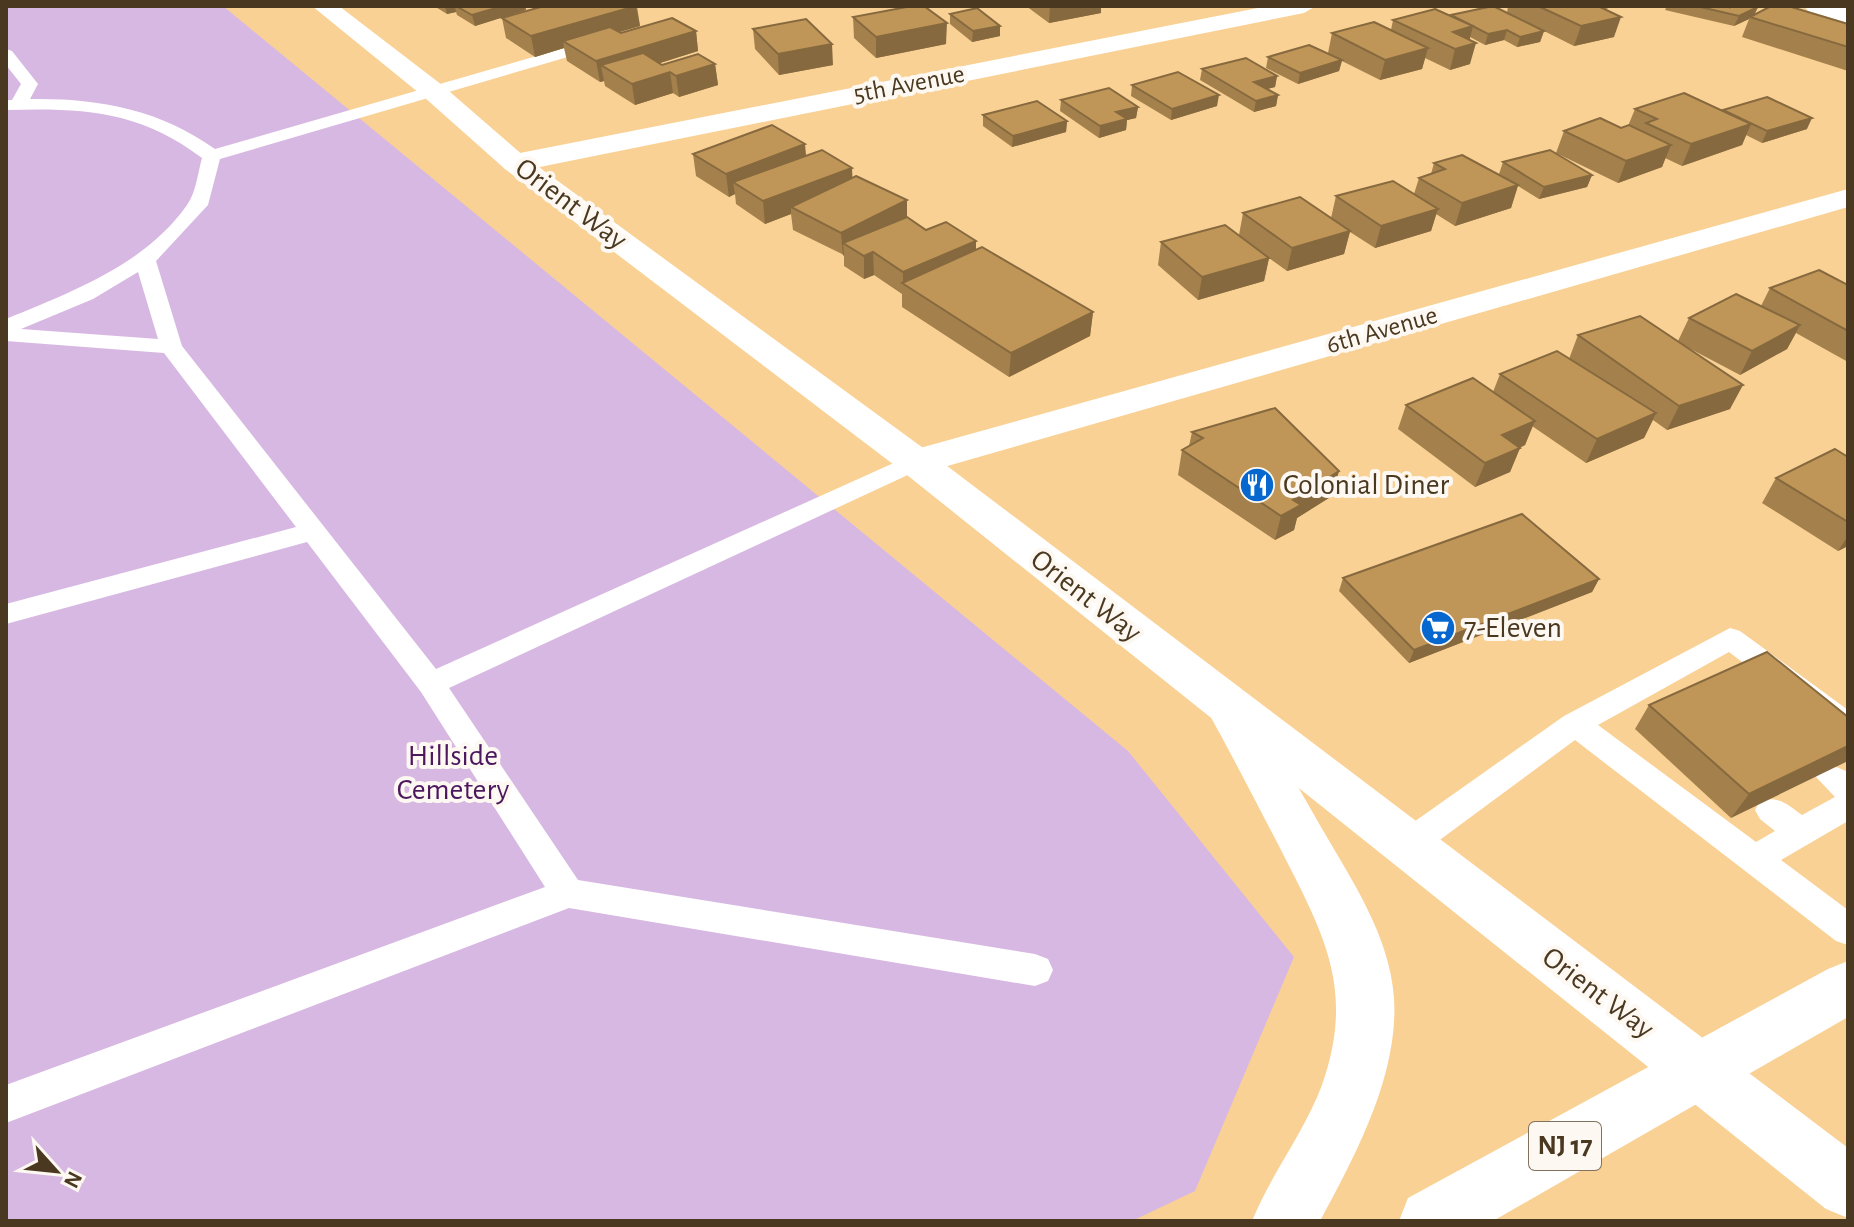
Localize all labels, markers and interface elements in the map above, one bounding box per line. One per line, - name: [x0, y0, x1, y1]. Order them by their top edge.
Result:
- street label: 5th Avenue: [851, 60, 967, 108]
- street label: Orient Way: [510, 153, 633, 256]
- street label: 6th Avenue: [1324, 302, 1440, 358]
- restaurant icon: Colonial Diner: [1238, 466, 1276, 504]
- place label: Colonial Diner: [1283, 470, 1449, 500]
- street label: Orient Way: [1025, 544, 1147, 648]
- supermarket icon: 7-Eleven: [1419, 609, 1457, 647]
- place label: 7-Eleven: [1464, 613, 1562, 643]
- park label: Hillside Cemetery: [397, 741, 509, 805]
- street label: Orient Way: [1537, 942, 1660, 1045]
- road number: NJ 17: [1529, 1122, 1601, 1170]
- north arrow: [16, 1131, 96, 1211]
- text: N: [60, 1168, 86, 1191]

